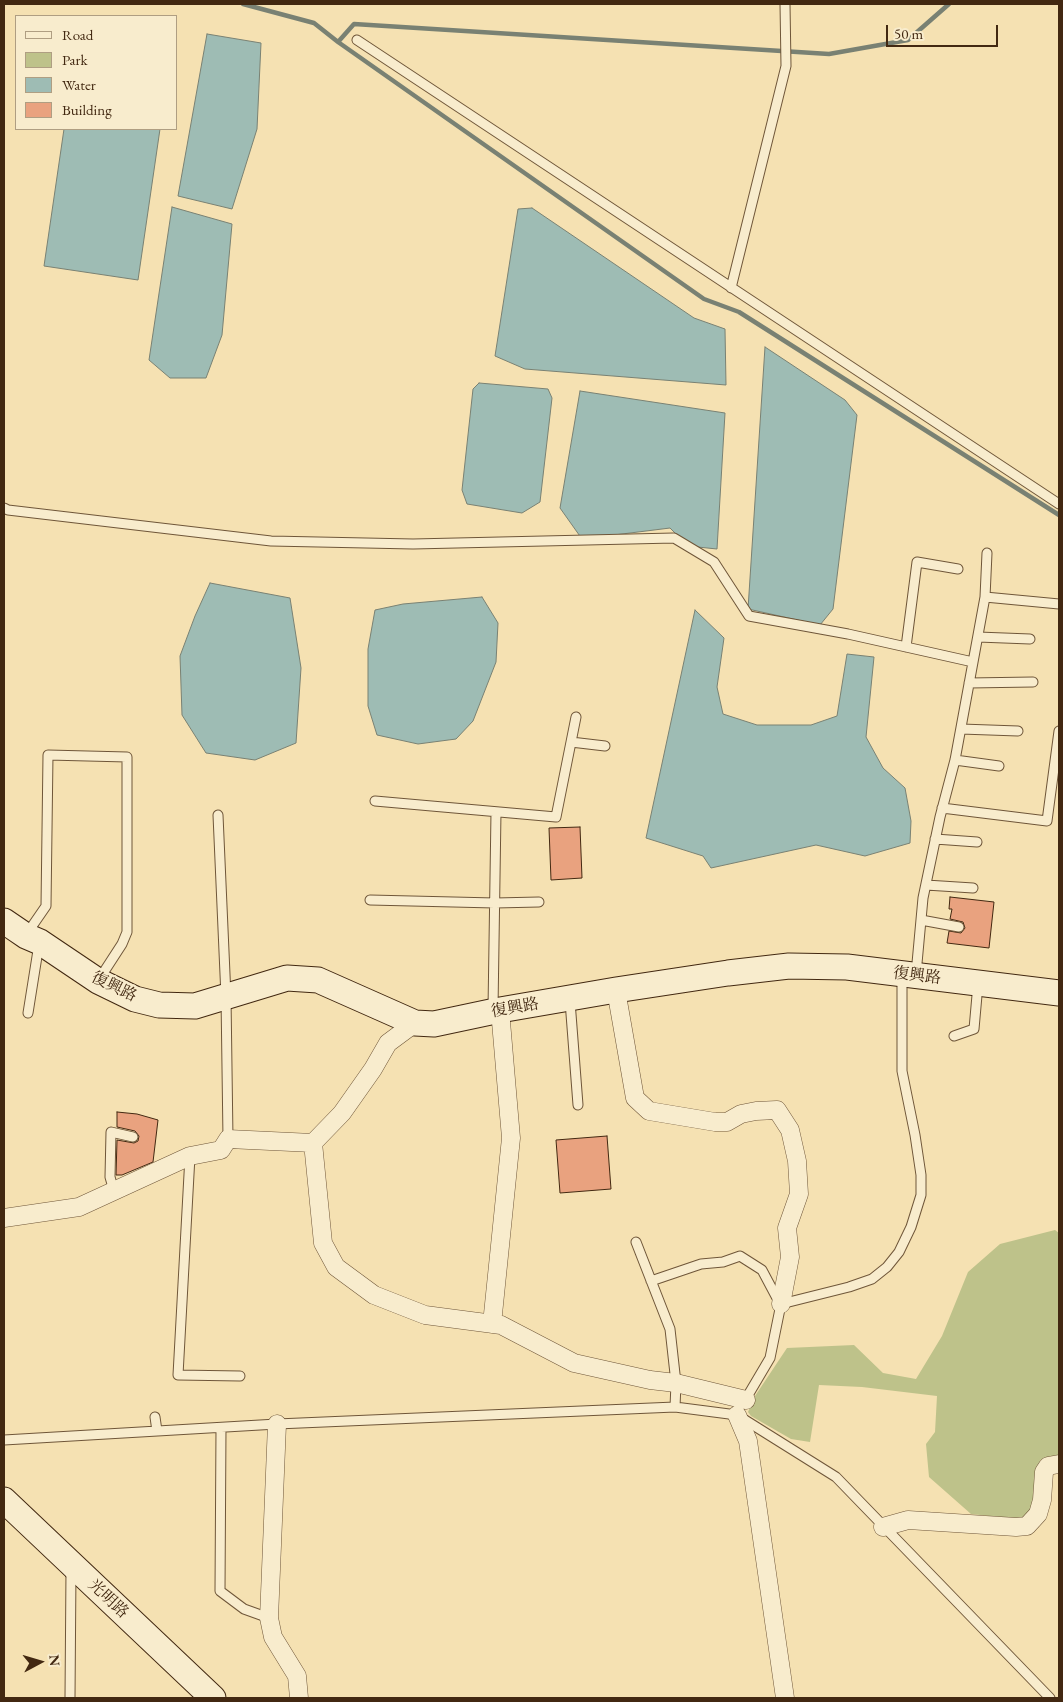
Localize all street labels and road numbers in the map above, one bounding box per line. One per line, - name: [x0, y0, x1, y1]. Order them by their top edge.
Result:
- street label: 復興路: [892, 964, 942, 988]
- street label: 復興路: [88, 968, 140, 1006]
- street label: 復興路: [490, 994, 540, 1022]
- street label: 光明路: [84, 1576, 132, 1622]

